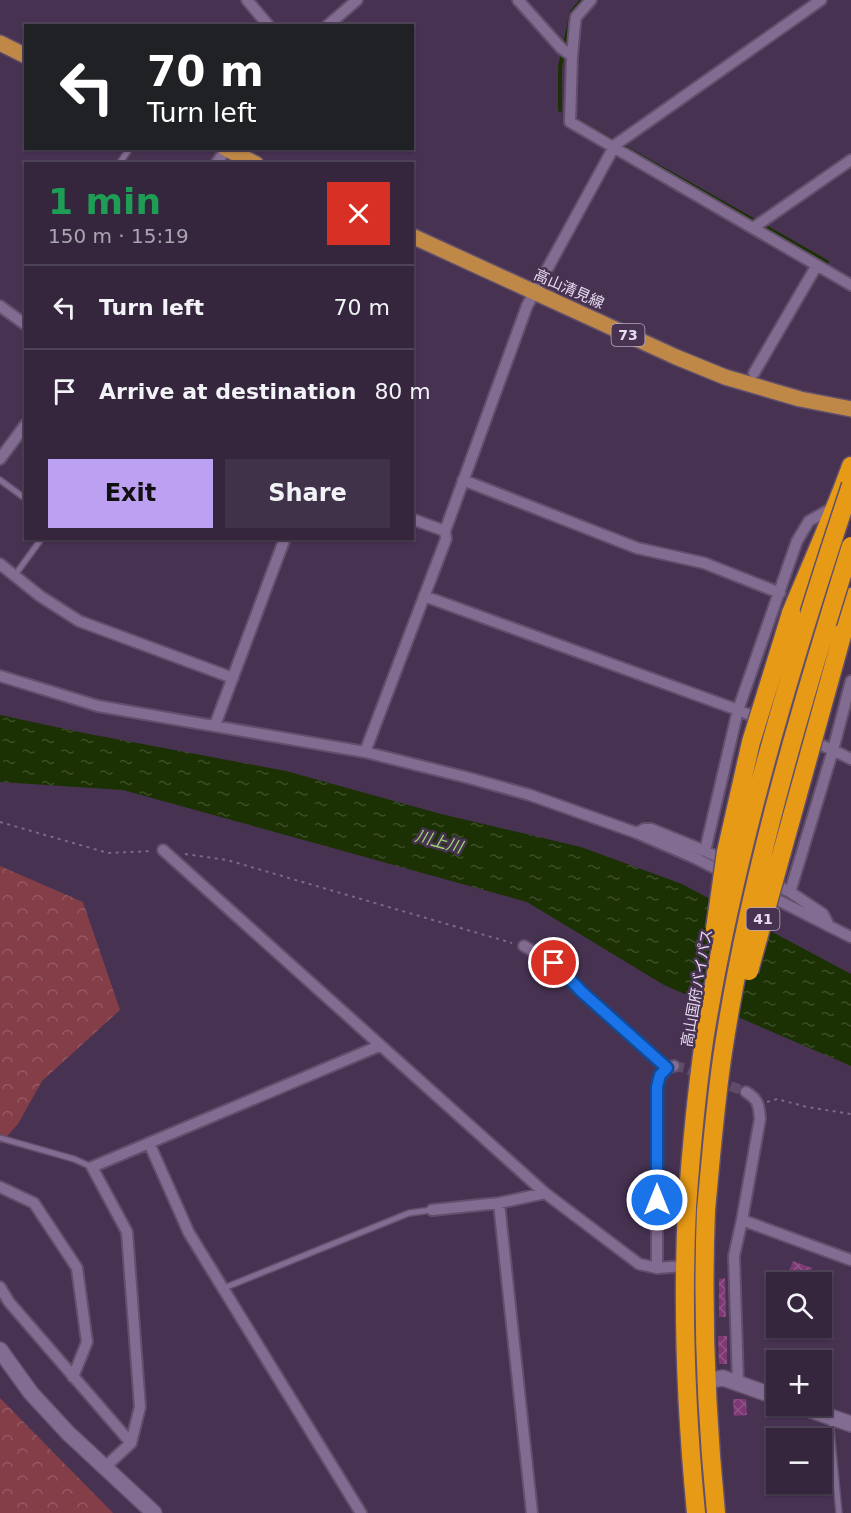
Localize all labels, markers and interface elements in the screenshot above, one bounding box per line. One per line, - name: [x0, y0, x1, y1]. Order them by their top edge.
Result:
- text: 70 m: [147, 47, 264, 96]
- icon: left: [48, 48, 126, 126]
- text: Turn left: [147, 97, 257, 128]
- text: 1 min: [48, 181, 161, 222]
- button: close: [327, 182, 390, 245]
- text: 150 m · 15:19: [48, 224, 189, 248]
- street label: 高山清見線: [531, 266, 607, 312]
- icon: left: [48, 291, 81, 324]
- text: Turn left: [99, 295, 204, 320]
- text: 70 m: [334, 295, 390, 320]
- road number: 73: [612, 324, 644, 346]
- icon: arrive: [48, 375, 81, 408]
- text: Arrive at destination: [99, 379, 356, 404]
- text: 80 m: [374, 379, 431, 404]
- button: Exit: [48, 459, 213, 528]
- button: Share: [225, 459, 390, 528]
- water label: 川上川: [413, 826, 466, 857]
- road number: 41: [746, 908, 780, 930]
- street label: 高山国府バイパス: [678, 927, 716, 1049]
- pin: [528, 937, 579, 988]
- icon: arrive: [537, 946, 570, 979]
- position arrow: [625, 1168, 689, 1232]
- map controls: [766, 1272, 832, 1494]
- button: search: [766, 1272, 832, 1338]
- button: +: [766, 1350, 832, 1416]
- button: −: [766, 1428, 832, 1494]

